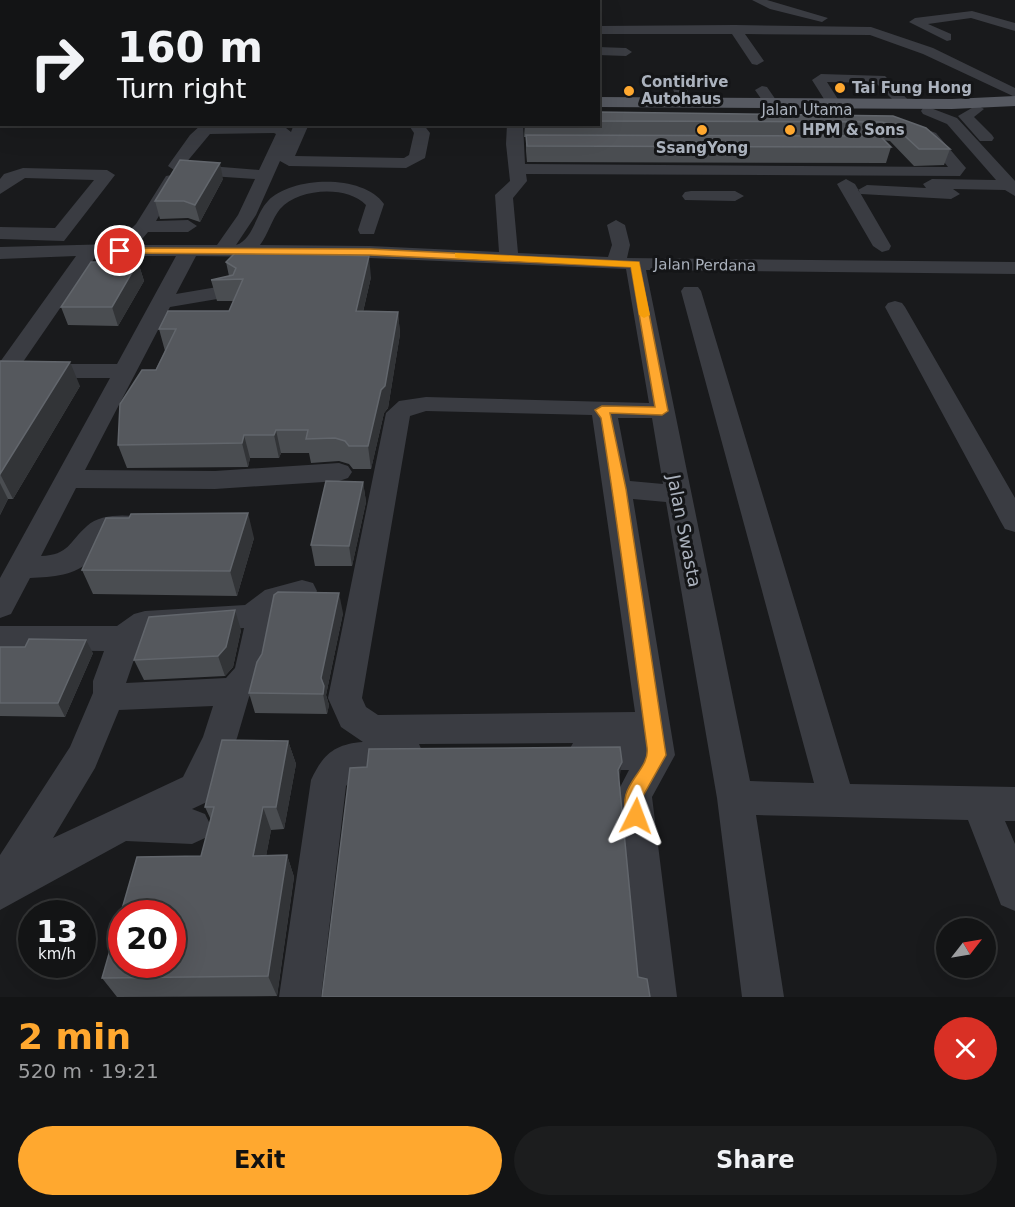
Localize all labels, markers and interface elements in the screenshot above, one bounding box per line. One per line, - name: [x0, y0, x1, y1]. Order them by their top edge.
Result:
- text: 160 m: [117, 23, 263, 72]
- icon: right: [18, 24, 96, 102]
- text: Turn right: [117, 73, 246, 104]
- place label: Contidrive Autohaus: [641, 73, 729, 108]
- place label: Tai Fung Hong: [852, 79, 972, 97]
- marker: Tai Fung Hong: [833, 81, 847, 95]
- marker: Contidrive Autohaus: [622, 84, 636, 98]
- street label: Jalan Utama: [760, 101, 853, 119]
- place label: HPM & Sons: [802, 121, 905, 139]
- marker: SsangYong: [695, 123, 709, 137]
- marker: HPM & Sons: [783, 123, 797, 137]
- place label: SsangYong: [656, 139, 748, 157]
- pin: [94, 225, 145, 276]
- icon: arrive: [103, 234, 136, 267]
- street label: Jalan Perdana: [653, 255, 756, 275]
- street label: Jalan Swasta: [663, 472, 706, 589]
- position arrow: [604, 784, 668, 848]
- speed limit sign: 20: [108, 900, 186, 978]
- text: 13: [36, 914, 78, 949]
- north arrow: [936, 918, 996, 978]
- map controls: [936, 918, 996, 978]
- text: km/h: [38, 945, 76, 963]
- text: 2 min: [18, 1016, 131, 1057]
- button: close: [934, 1017, 997, 1080]
- text: 520 m · 19:21: [18, 1059, 159, 1083]
- button: Exit: [18, 1126, 502, 1195]
- button: Share: [514, 1126, 997, 1195]

